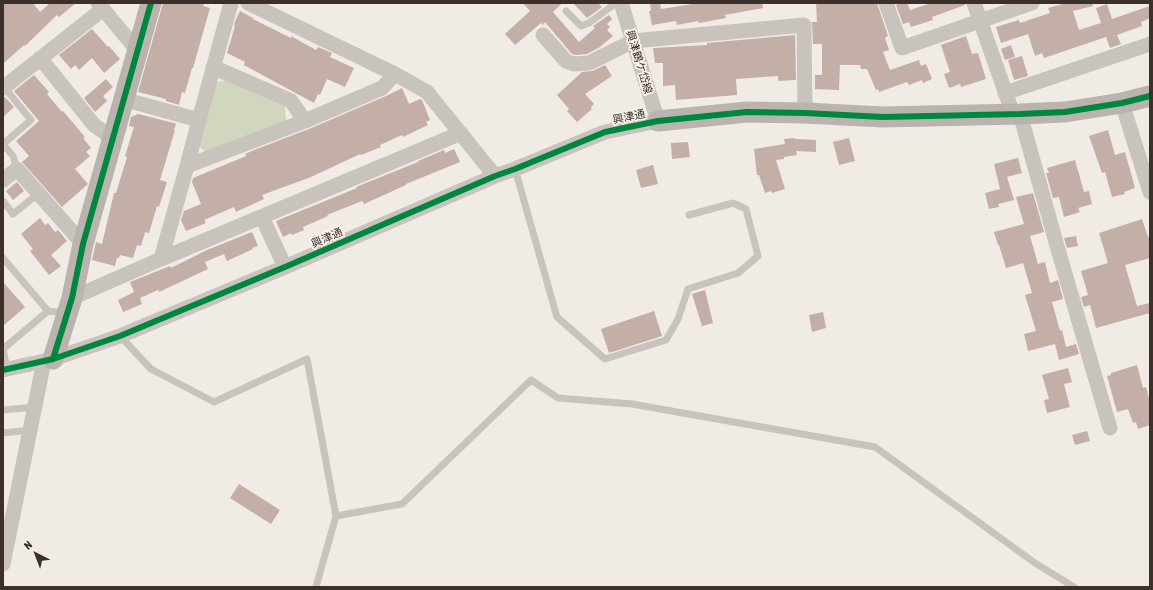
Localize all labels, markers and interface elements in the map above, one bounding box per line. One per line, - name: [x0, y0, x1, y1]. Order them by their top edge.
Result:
- street label: 興津鶴ケ岱線: [623, 29, 655, 95]
- street label: 興津通: [611, 107, 647, 127]
- street label: 興津通: [309, 225, 345, 251]
- north arrow: [16, 534, 56, 574]
- text: N: [22, 538, 34, 552]

